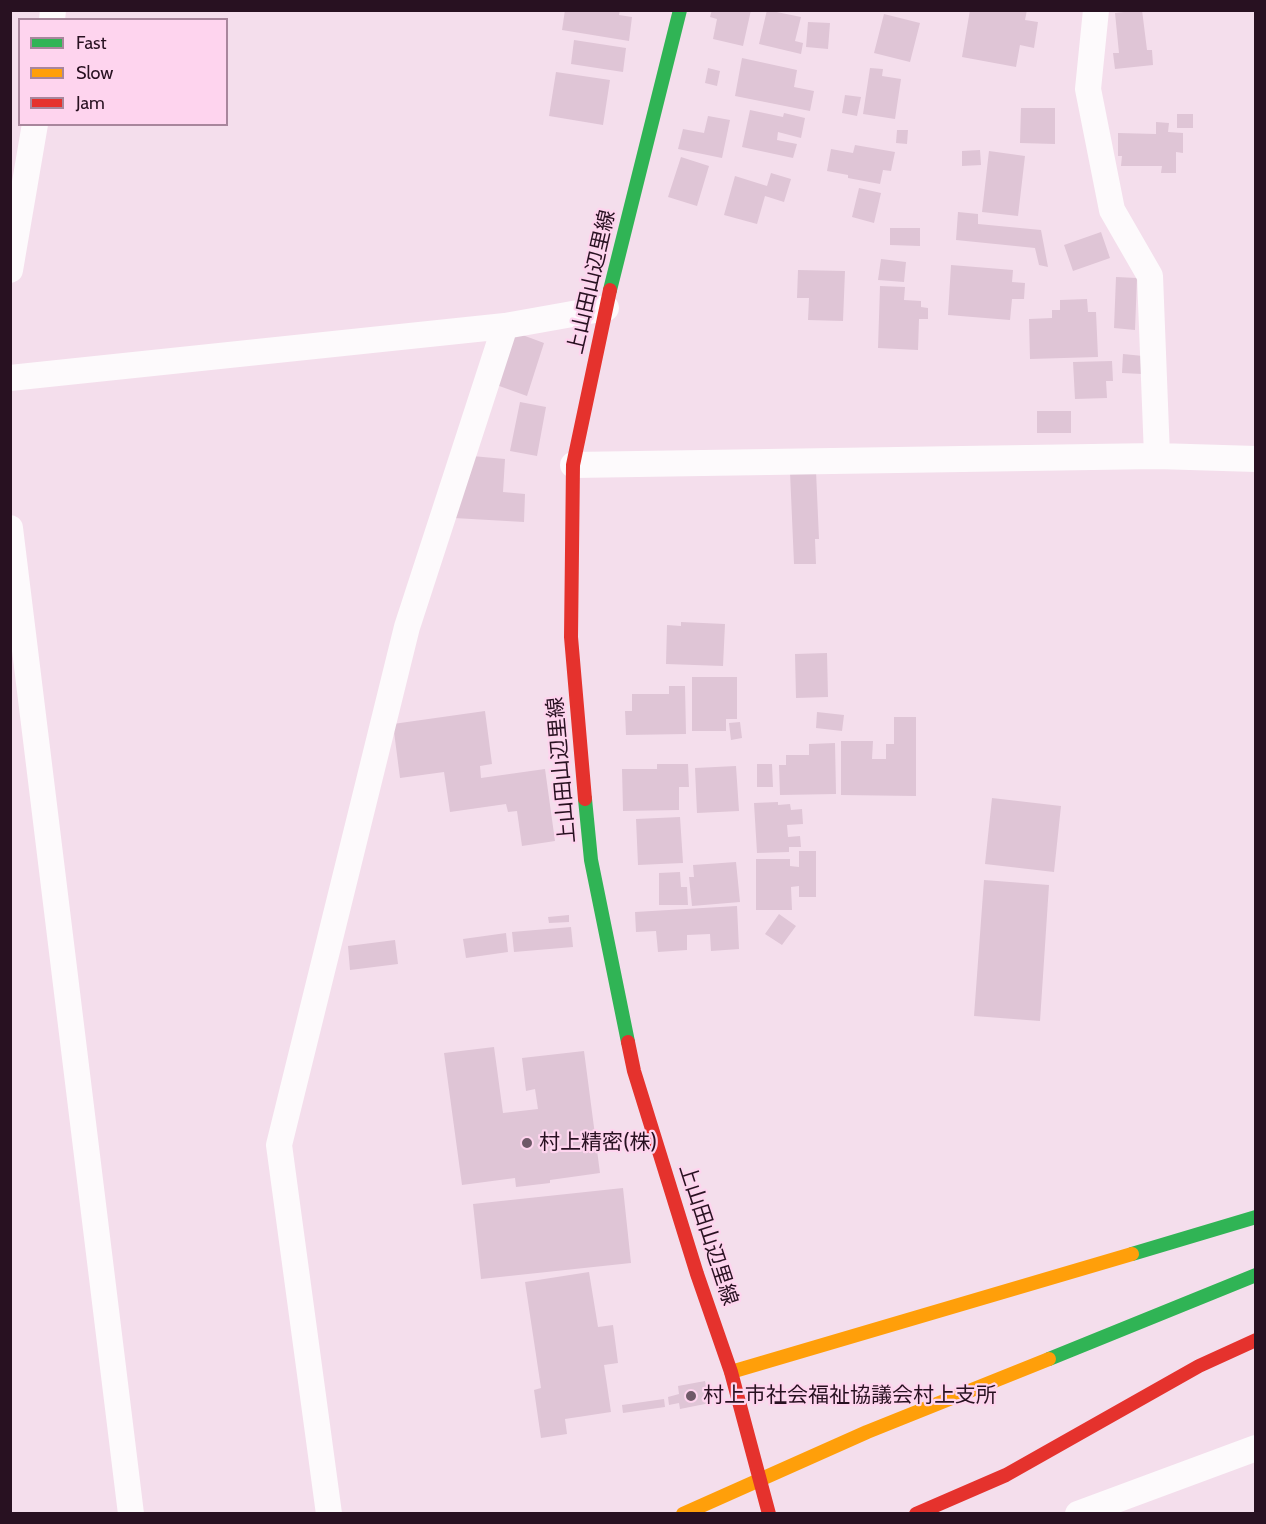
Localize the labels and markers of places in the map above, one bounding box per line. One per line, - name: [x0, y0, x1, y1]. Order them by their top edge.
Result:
- place label: 村上精密(株): [539, 1130, 657, 1156]
- marker: 村上精密(株): [520, 1136, 534, 1150]
- place label: 村上市社会福祉協議会村上支所: [703, 1383, 997, 1409]
- marker: 村上市社会福祉協議会村上支所: [684, 1389, 698, 1403]

